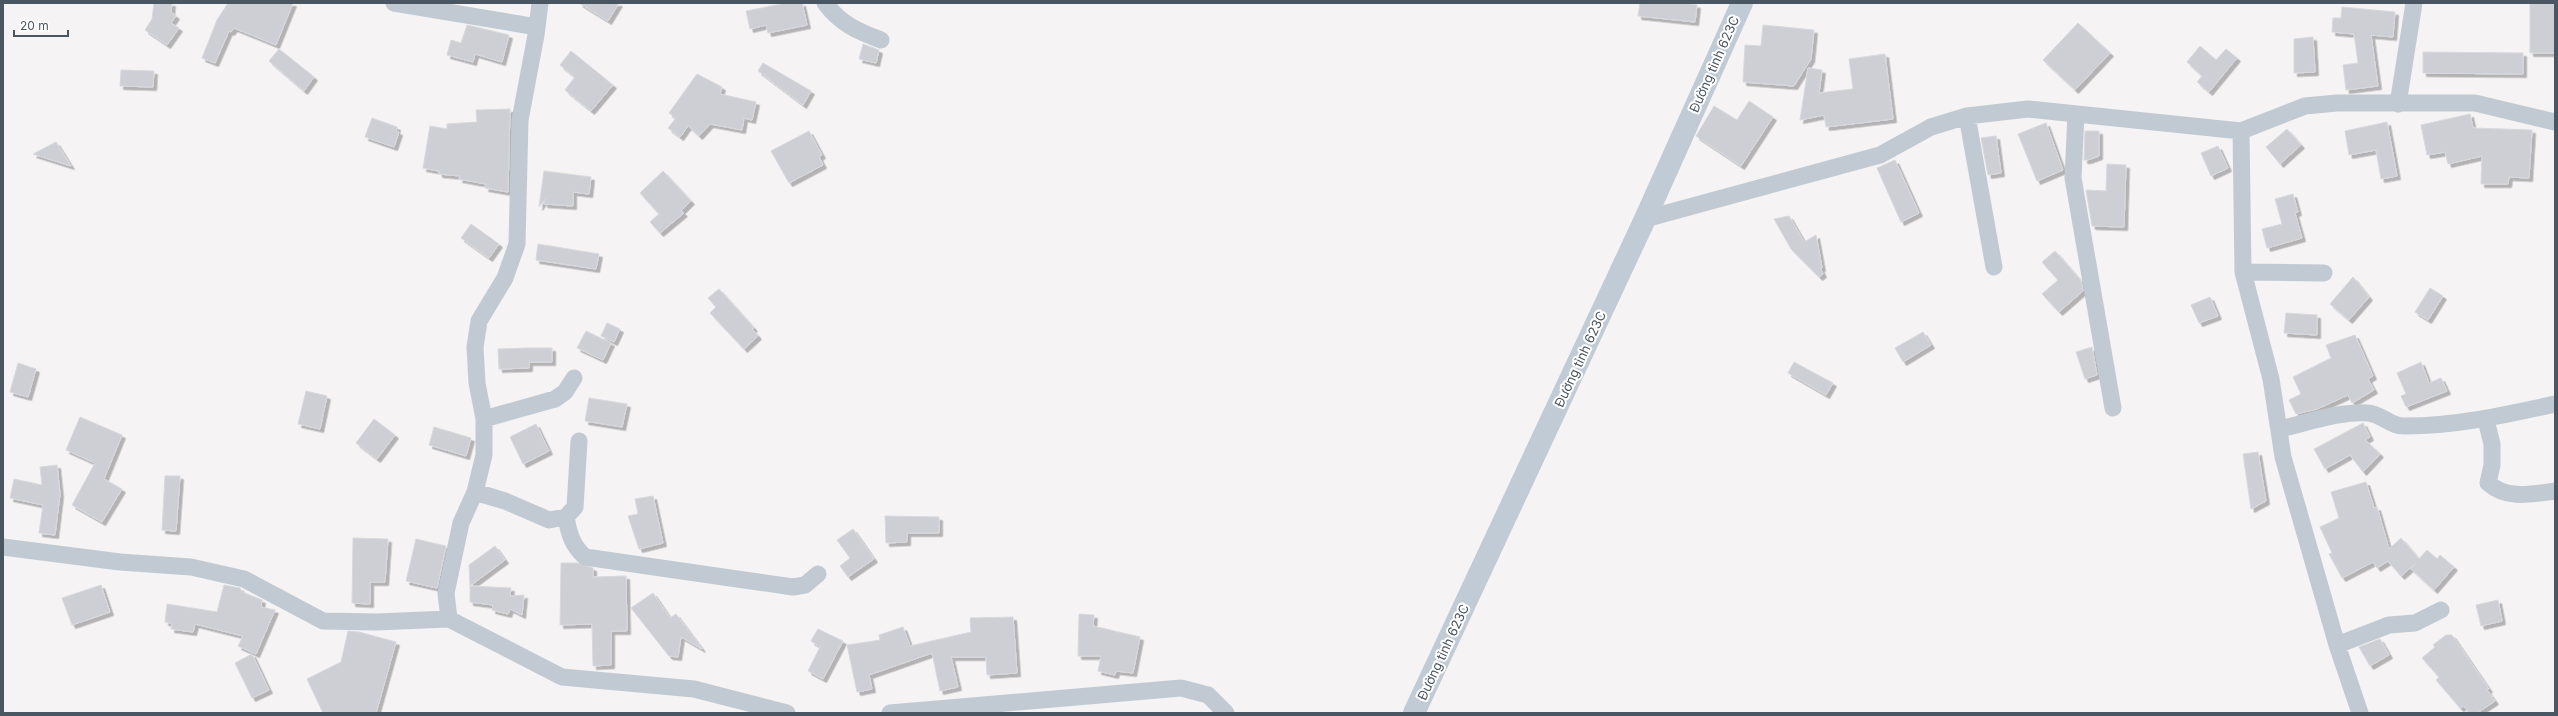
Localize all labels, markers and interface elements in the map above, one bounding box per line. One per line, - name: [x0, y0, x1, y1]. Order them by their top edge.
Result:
- scale bar: [14, 12, 68, 38]
- street label: Đường tỉnh 623C: [1686, 13, 1742, 115]
- text: 20 m: [20, 18, 49, 33]
- street label: Đường tỉnh 623C: [1551, 308, 1609, 410]
- street label: Đường tỉnh 623C: [1414, 601, 1472, 703]

